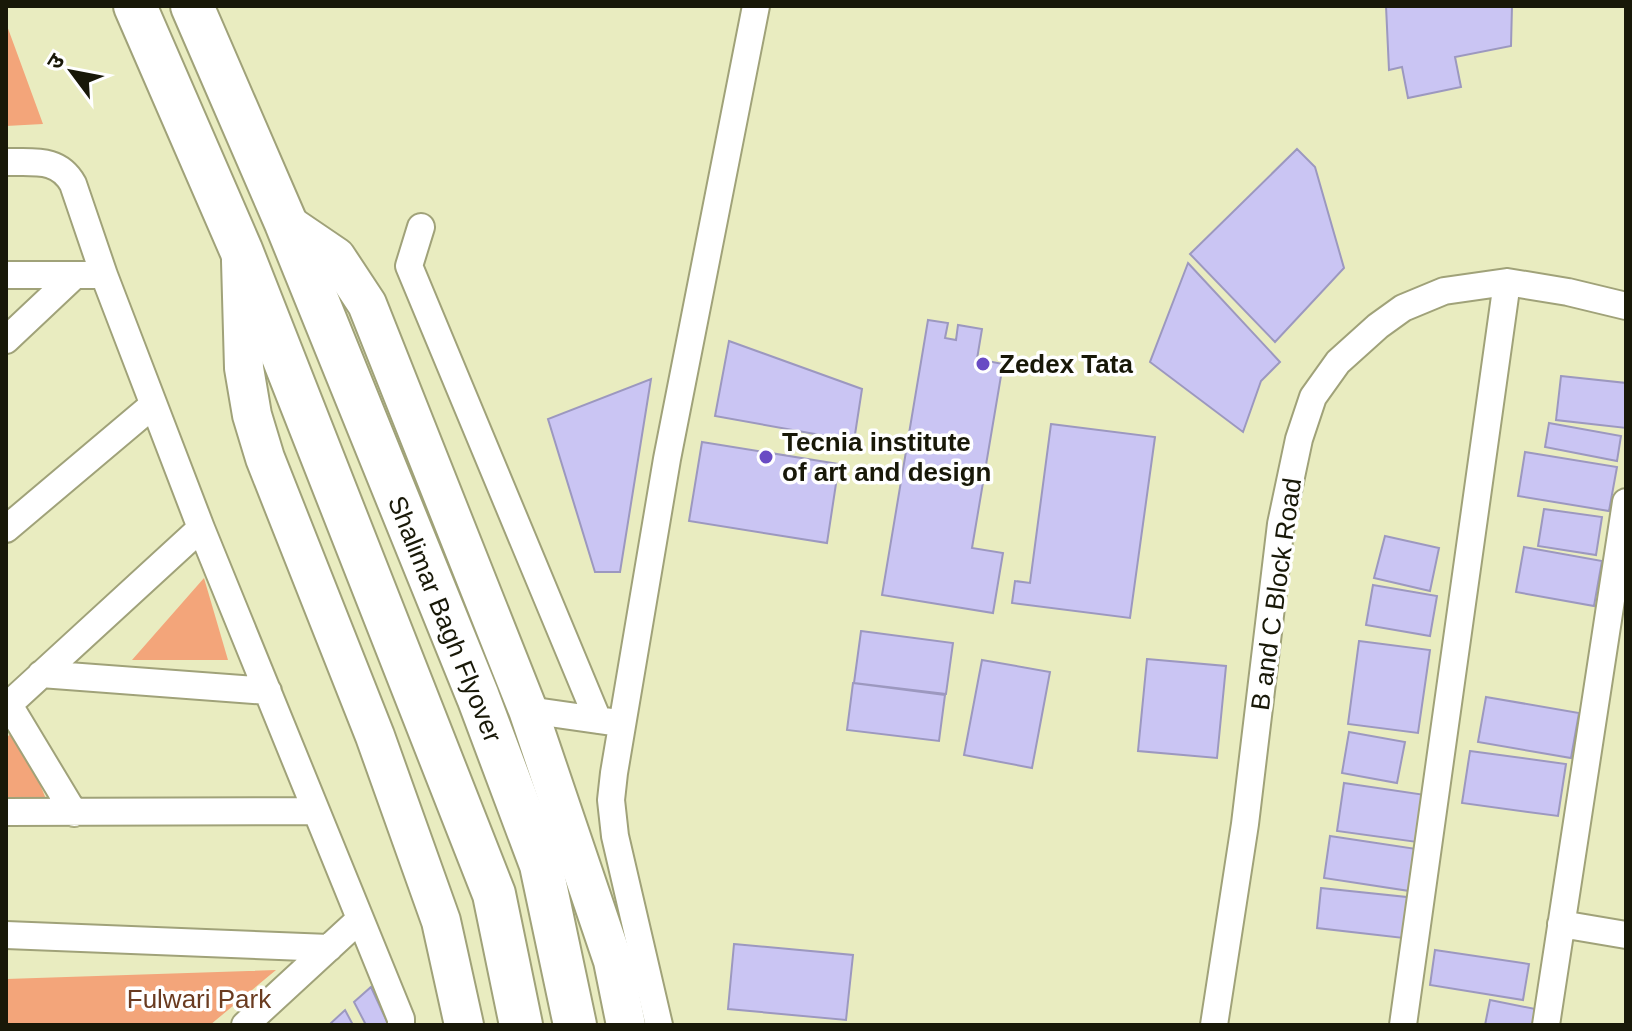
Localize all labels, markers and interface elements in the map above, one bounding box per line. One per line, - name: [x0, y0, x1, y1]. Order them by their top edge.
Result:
- north arrow: [32, 32, 112, 112]
- text: उ: [41, 49, 70, 74]
- place label: Zedex Tata: [999, 349, 1133, 379]
- marker: Zedex Tata: [974, 355, 992, 373]
- place label: Tecnia institute of art and design: [782, 427, 991, 487]
- marker: Tecnia institute of art and design: [757, 448, 775, 466]
- street label: B and C Block Road: [1245, 476, 1307, 712]
- street label: Shalimar Bagh Flyover: [382, 491, 508, 747]
- park label: Fulwari Park: [127, 984, 272, 1014]

